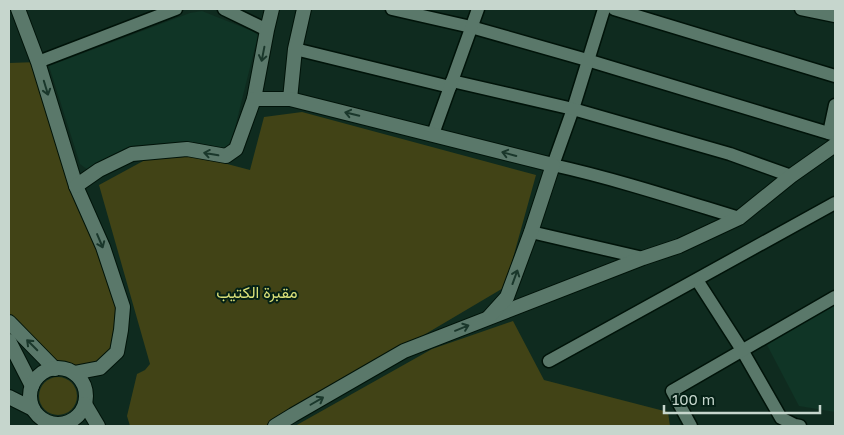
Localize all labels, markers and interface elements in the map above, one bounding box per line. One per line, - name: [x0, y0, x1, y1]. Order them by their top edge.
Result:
- one-way arrow: [257, 46, 267, 62]
- one-way arrow: [42, 79, 52, 95]
- one-way arrow: [344, 109, 360, 118]
- one-way arrow: [204, 148, 220, 158]
- one-way arrow: [502, 149, 518, 158]
- one-way arrow: [95, 233, 105, 248]
- one-way arrow: [511, 269, 520, 285]
- park label: مقبرة الكتيب: [216, 282, 298, 303]
- one-way arrow: [454, 323, 469, 332]
- one-way arrow: [26, 339, 38, 351]
- scale bar: [664, 382, 820, 414]
- text: 100 m: [672, 390, 715, 408]
- one-way arrow: [309, 395, 323, 405]

